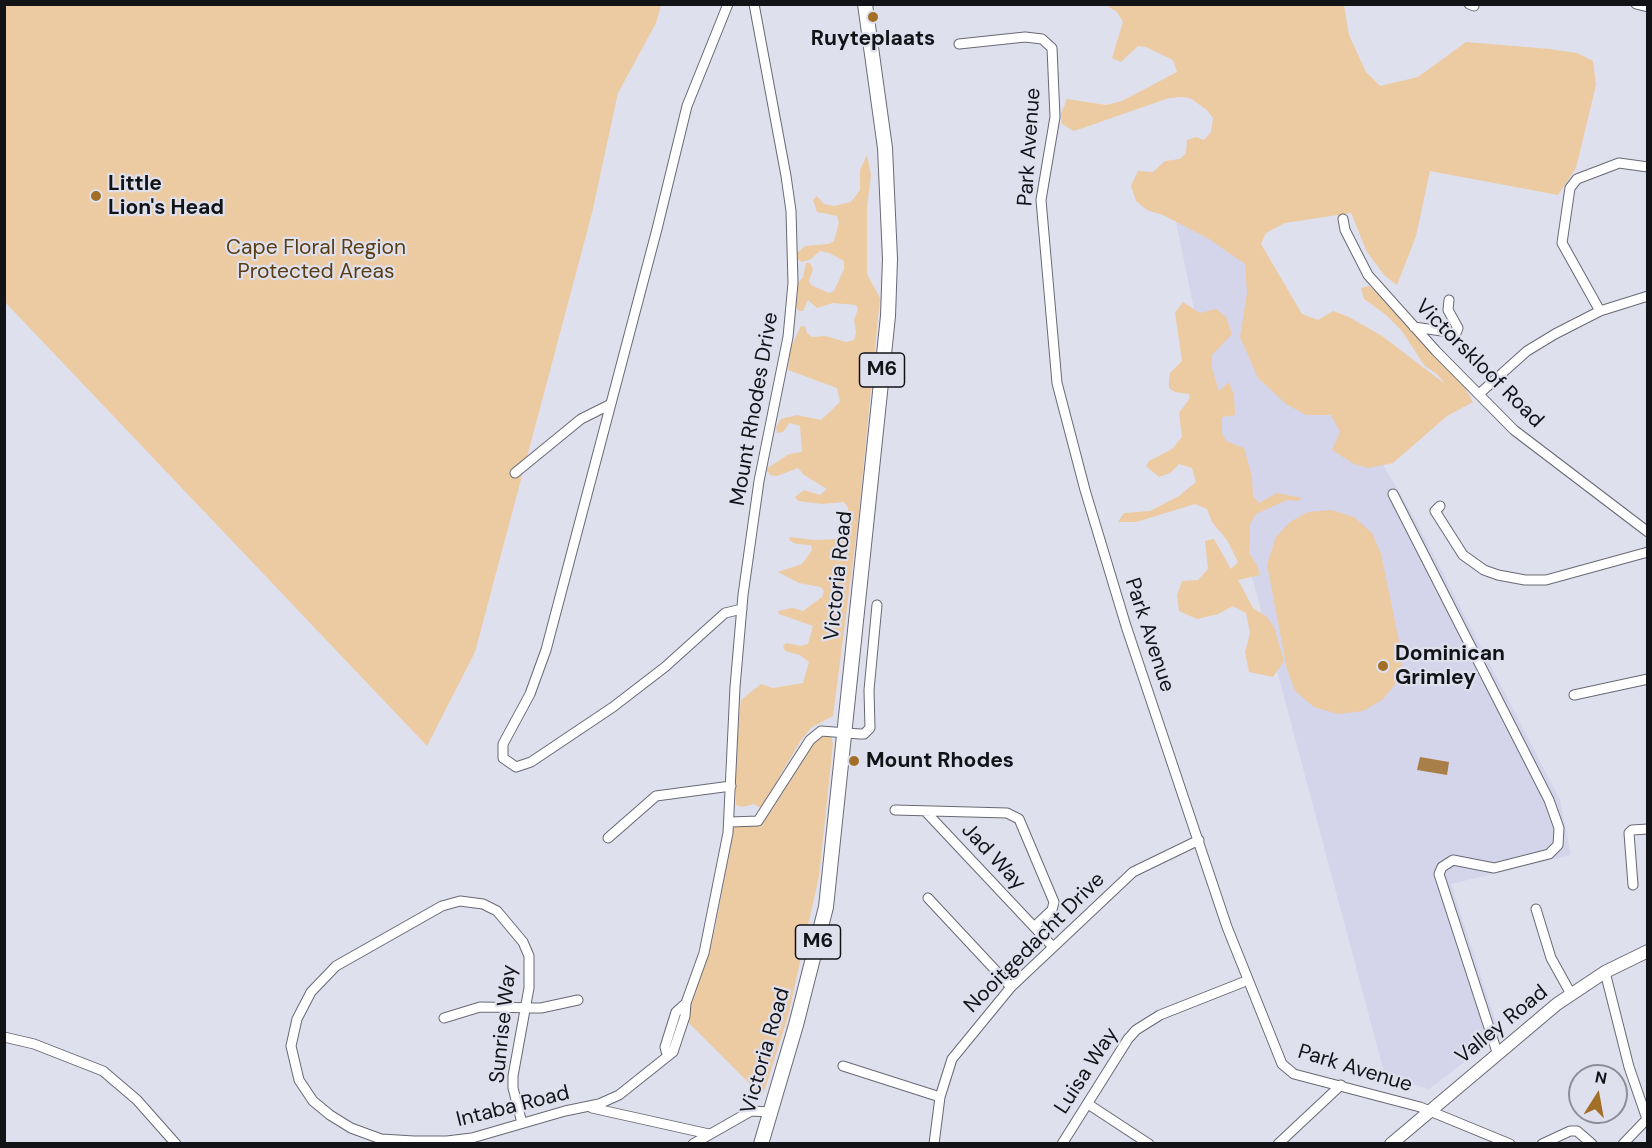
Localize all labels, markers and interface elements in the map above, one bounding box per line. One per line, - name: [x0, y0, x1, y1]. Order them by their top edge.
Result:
- marker: Ruyteplaats: [866, 10, 880, 24]
- place label: Ruyteplaats: [811, 26, 935, 52]
- street label: Park Avenue: [1013, 87, 1047, 207]
- place label: Little Lion's Head: [108, 171, 224, 221]
- marker: Little Lion's Head: [89, 189, 103, 203]
- park label: Cape Floral Region Protected Areas: [226, 235, 406, 285]
- street label: Victorskloof Road: [1410, 295, 1548, 433]
- street label: Mount Rhodes Drive: [726, 310, 784, 508]
- road number: M6: [860, 353, 904, 387]
- street label: Victoria Road: [820, 510, 858, 642]
- street label: Park Avenue: [1119, 575, 1179, 695]
- place label: Dominican Grimley: [1395, 641, 1505, 691]
- marker: Dominican Grimley: [1376, 659, 1390, 673]
- place label: Mount Rhodes: [866, 748, 1014, 774]
- marker: Mount Rhodes: [847, 754, 861, 768]
- street label: Jad Way: [956, 818, 1030, 896]
- street label: Nooitgedacht Drive: [960, 868, 1110, 1018]
- road number: M6: [796, 925, 840, 959]
- street label: Sunrise Way: [485, 963, 523, 1085]
- street label: Valley Road: [1451, 980, 1553, 1070]
- street label: Victoria Road: [736, 985, 796, 1117]
- street label: Luisa Way: [1050, 1023, 1124, 1119]
- street label: Park Avenue: [1295, 1040, 1415, 1098]
- north arrow: [1568, 1064, 1628, 1124]
- text: N: [1593, 1066, 1609, 1089]
- street label: Intaba Road: [454, 1081, 572, 1133]

